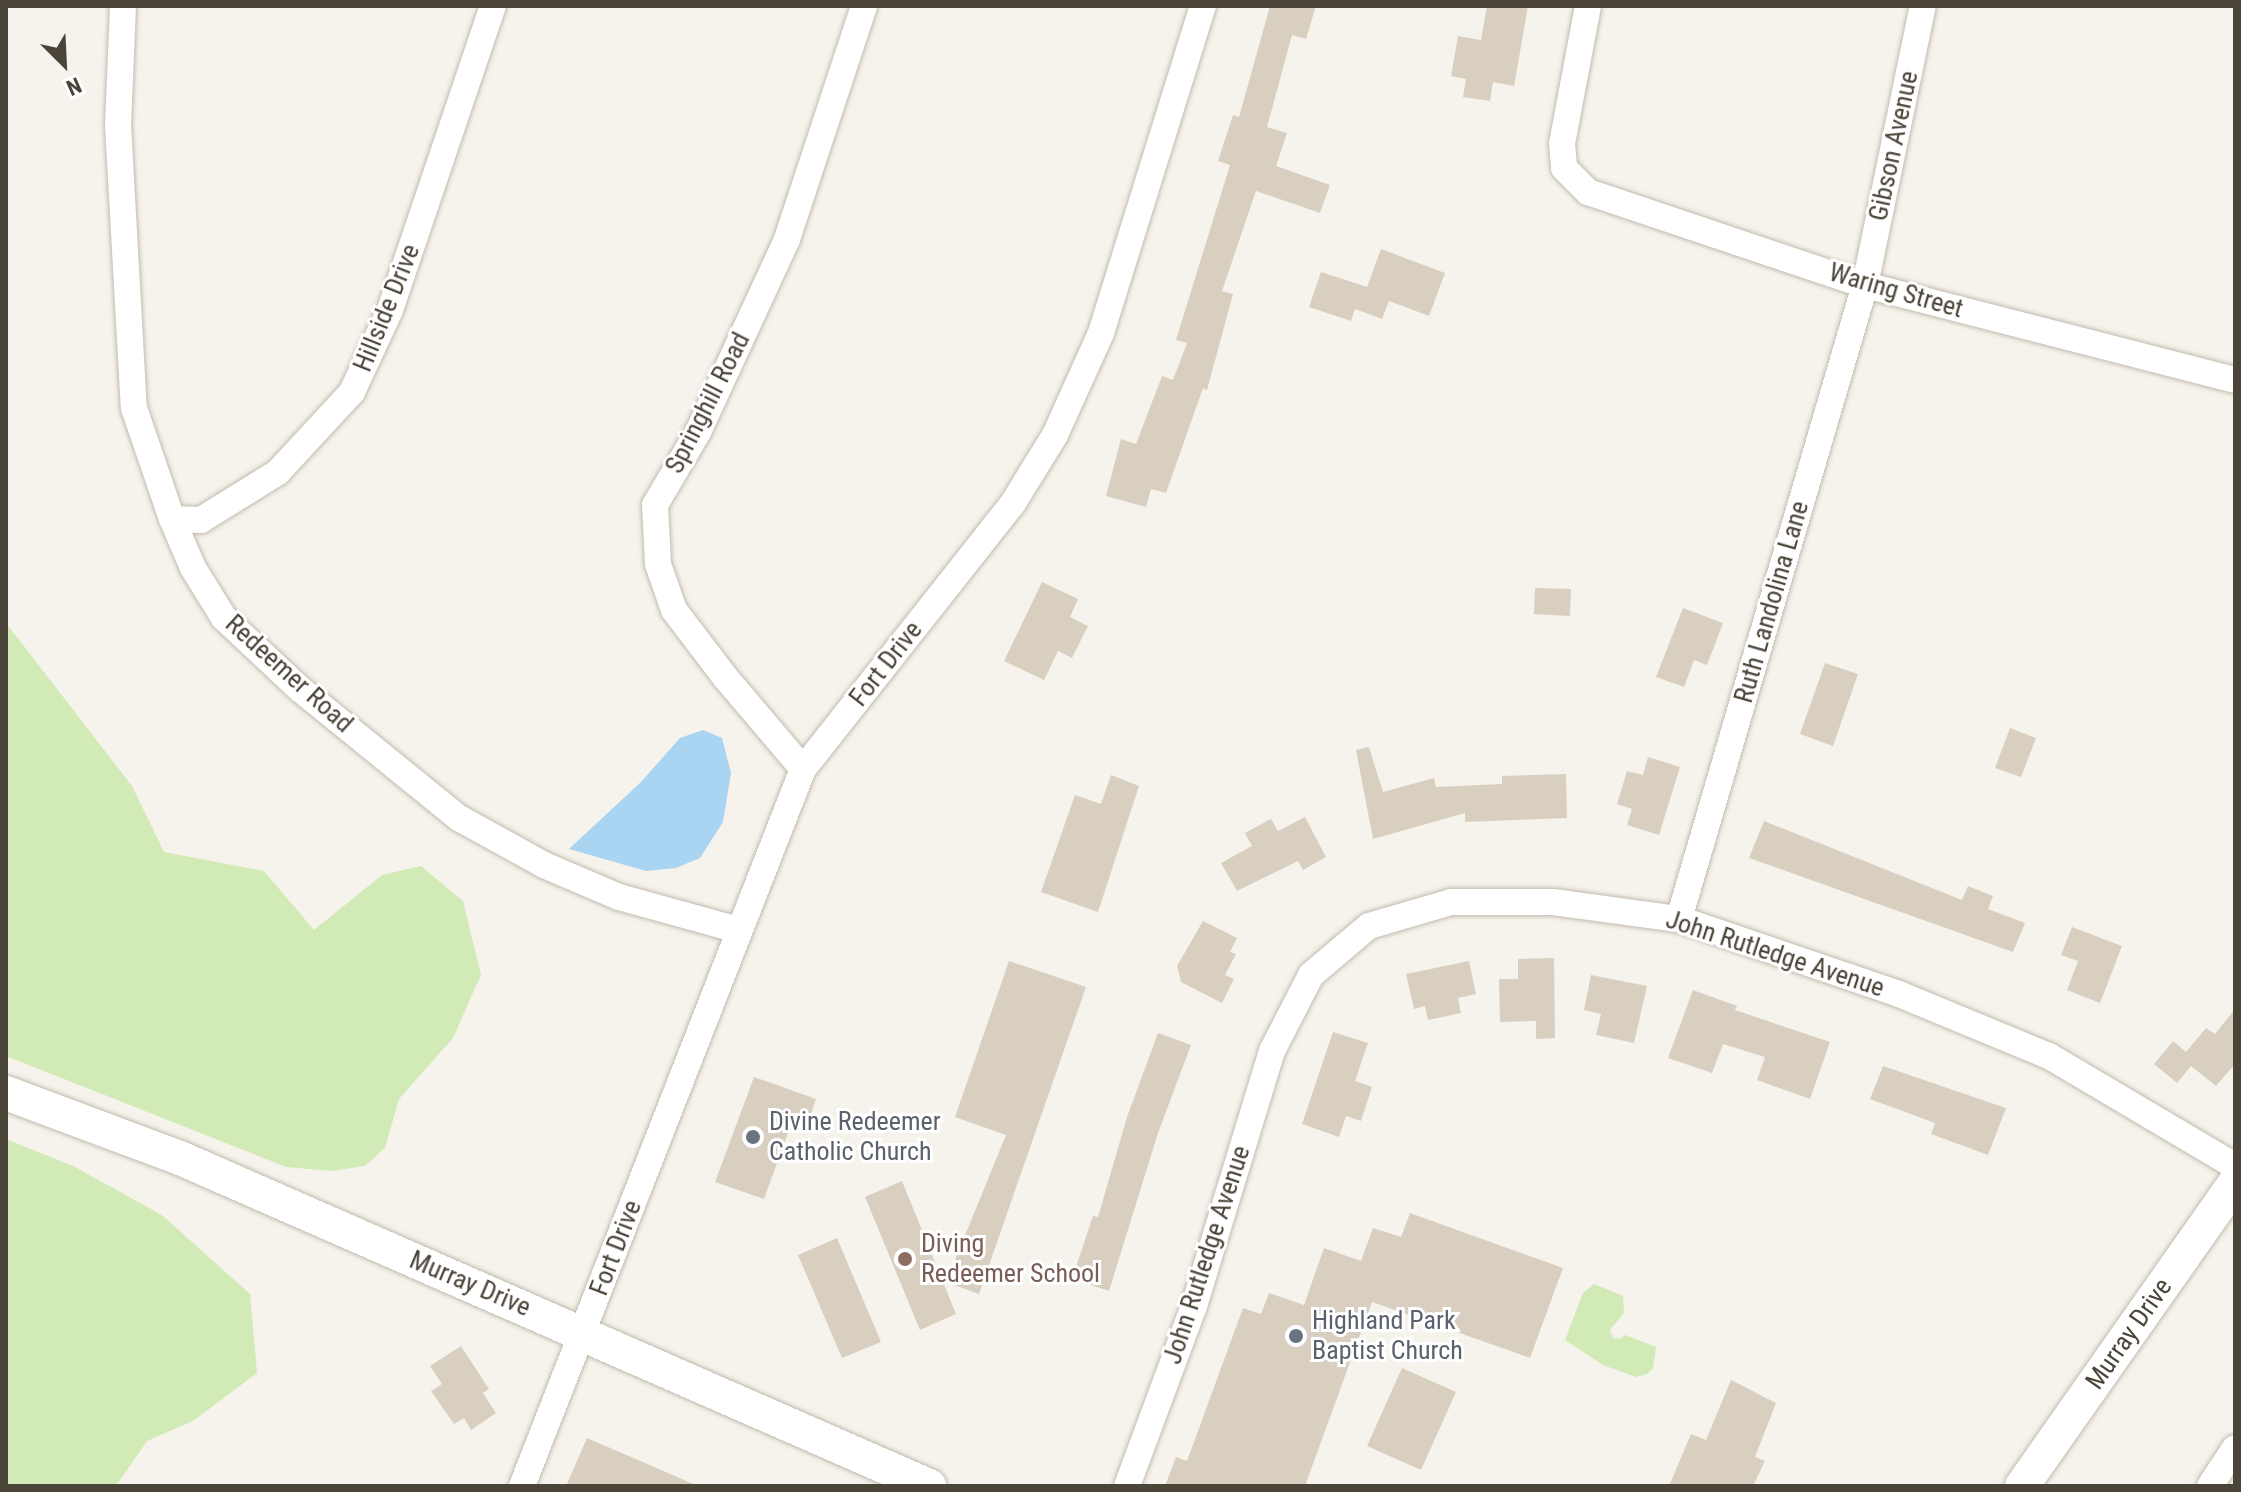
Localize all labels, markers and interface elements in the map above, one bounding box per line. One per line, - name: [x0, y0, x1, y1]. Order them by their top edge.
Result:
- north arrow: [24, 24, 104, 104]
- street label: Gibson Avenue: [1863, 68, 1925, 224]
- text: N: [63, 72, 85, 101]
- street label: Hillside Drive: [347, 240, 427, 376]
- street label: Waring Street: [1825, 257, 1967, 325]
- street label: Springhill Road: [659, 327, 757, 479]
- street label: Ruth Landolina Lane: [1728, 497, 1816, 707]
- street label: Redeemer Road: [219, 609, 359, 739]
- street label: Fort Drive: [843, 615, 929, 713]
- street label: John Rutledge Avenue: [1662, 904, 1888, 1004]
- place label: Divine Redeemer Catholic Church: [769, 1106, 941, 1168]
- marker: Divine Redeemer Catholic Church: [744, 1128, 762, 1146]
- street label: John Rutledge Avenue: [1157, 1142, 1257, 1368]
- street label: Fort Drive: [584, 1196, 648, 1300]
- place label: Diving Redeemer School: [921, 1228, 1100, 1290]
- street label: Murray Drive: [405, 1245, 535, 1323]
- marker: Diving Redeemer School: [896, 1250, 914, 1268]
- street label: Murray Drive: [2079, 1272, 2179, 1396]
- place label: Highland Park Baptist Church: [1312, 1305, 1463, 1366]
- marker: Highland Park Baptist Church: [1287, 1327, 1305, 1345]

